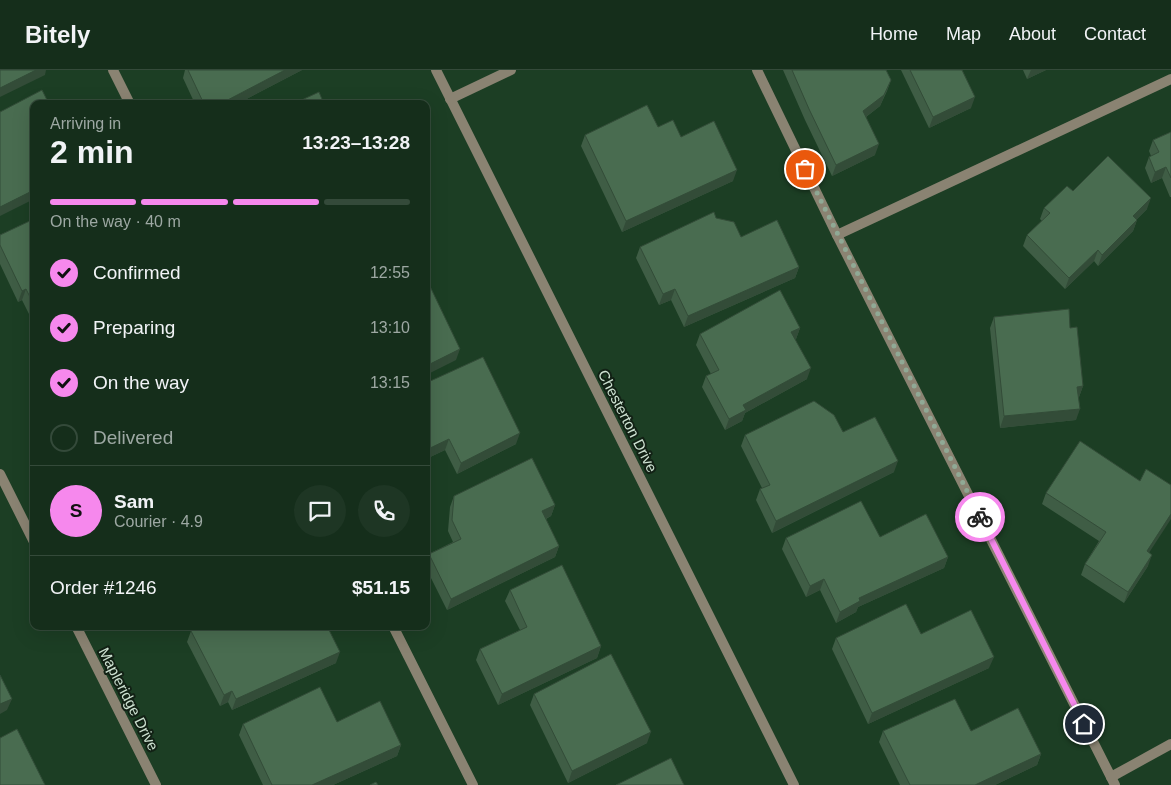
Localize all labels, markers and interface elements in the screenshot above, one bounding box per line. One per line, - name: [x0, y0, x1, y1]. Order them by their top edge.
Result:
- text: Bitely: [25, 21, 90, 48]
- text: Home: [870, 24, 918, 44]
- text: Map: [946, 24, 981, 44]
- text: About: [1009, 24, 1056, 44]
- text: Contact: [1084, 24, 1146, 44]
- text: Arriving in: [50, 115, 121, 132]
- text: 13:23–13:28: [302, 132, 410, 153]
- text: 2 min: [50, 134, 134, 170]
- pin: [784, 148, 826, 190]
- icon: bag: [791, 155, 819, 183]
- text: On the way · 40 m: [50, 213, 181, 230]
- icon: check: [50, 259, 78, 287]
- text: Confirmed: [93, 262, 181, 283]
- text: 12:55: [370, 264, 410, 281]
- icon: check: [50, 314, 78, 342]
- text: Preparing: [93, 317, 175, 338]
- text: 13:10: [370, 319, 410, 336]
- street label: Chesterton Drive: [595, 367, 661, 475]
- icon: check: [50, 369, 78, 397]
- text: On the way: [93, 372, 189, 393]
- text: 13:15: [370, 374, 410, 391]
- text: Delivered: [93, 427, 173, 448]
- button: chat: [294, 485, 346, 537]
- button: phone: [358, 485, 410, 537]
- text: Sam: [114, 491, 154, 512]
- courier: [955, 492, 1005, 542]
- text: S: [70, 500, 82, 521]
- icon: bike: [966, 503, 994, 531]
- text: Courier · 4.9: [114, 513, 203, 530]
- text: Order #1246: [50, 577, 157, 598]
- text: $51.15: [352, 577, 410, 598]
- street label: Mapleridge Drive: [96, 645, 162, 753]
- pin: [1063, 703, 1105, 745]
- icon: home: [1070, 710, 1098, 738]

